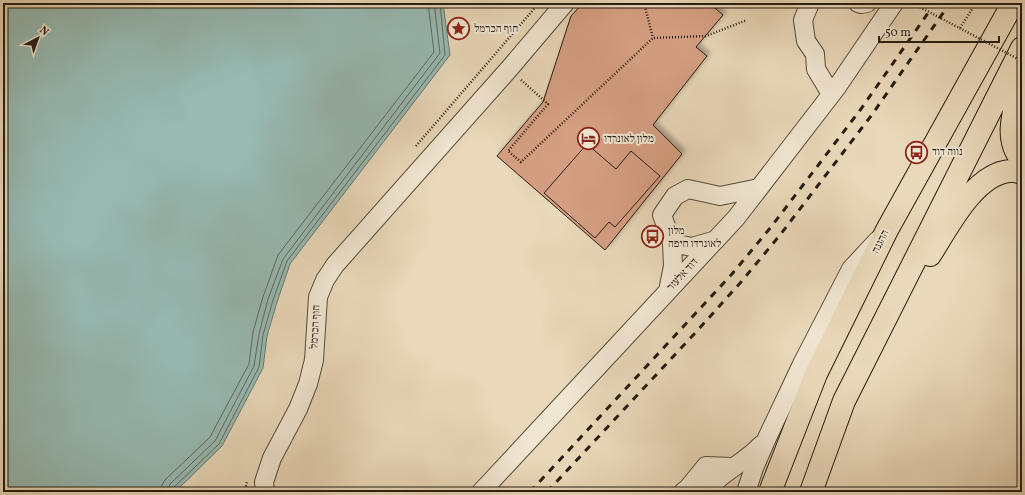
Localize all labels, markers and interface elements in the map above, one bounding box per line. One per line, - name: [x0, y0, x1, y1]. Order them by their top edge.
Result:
- place icon: חוף הכרמל: [446, 16, 472, 42]
- north arrow: [18, 18, 58, 58]
- scale bar: [879, 18, 999, 44]
- place label: חוף הכרמל: [474, 22, 518, 37]
- text: N: [36, 23, 52, 40]
- text: 50 m: [885, 25, 911, 41]
- hotel icon: מלון לאונרדו: [576, 126, 602, 152]
- place label: מלון לאונרדו: [604, 132, 654, 147]
- bus stop icon: נווה דוד: [904, 139, 930, 165]
- place label: נווה דוד: [932, 145, 963, 160]
- bus stop icon: מלון לאונרדו חיפה: [639, 224, 665, 250]
- place label: מלון לאונרדו חיפה: [668, 224, 721, 252]
- street label: ההגנה: [869, 227, 893, 256]
- street label: דוד אלעזר: [664, 255, 702, 295]
- street label: חוף הכרמל: [307, 305, 325, 349]

